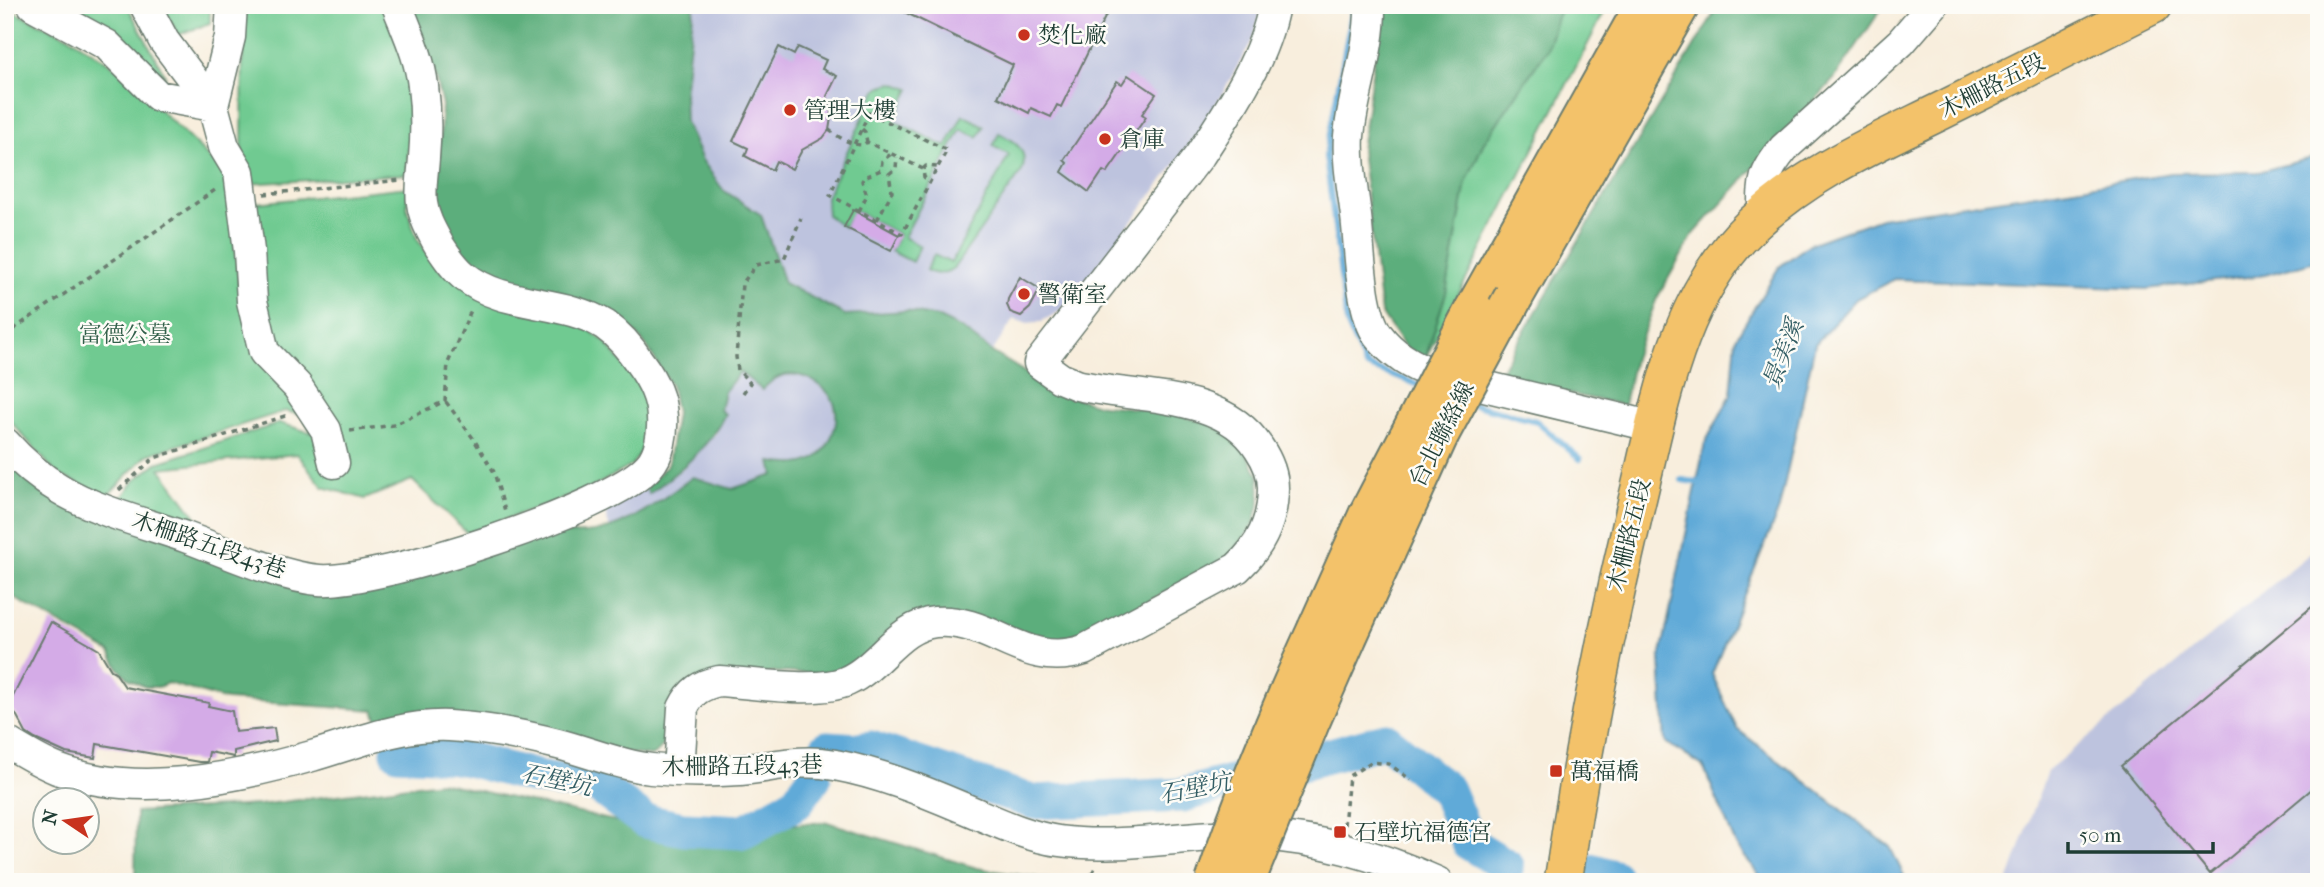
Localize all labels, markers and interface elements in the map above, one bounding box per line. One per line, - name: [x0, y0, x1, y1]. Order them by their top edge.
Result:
- place label: 焚化廠: [1038, 22, 1107, 49]
- marker: 焚化廠: [1016, 27, 1032, 43]
- street label: 木柵路五段: [1935, 48, 2049, 124]
- place label: 管理大樓: [804, 97, 896, 124]
- marker: 管理大樓: [782, 102, 798, 118]
- place label: 倉庫: [1119, 126, 1165, 153]
- marker: 倉庫: [1097, 131, 1113, 147]
- place label: 警衛室: [1038, 281, 1107, 308]
- marker: 警衛室: [1016, 286, 1032, 302]
- water label: 景美溪: [1757, 313, 1810, 393]
- park label: 富德公墓: [79, 321, 171, 348]
- street label: 台北聯絡線: [1404, 377, 1480, 491]
- street label: 木柵路五段: [1602, 476, 1656, 594]
- street label: 木柵路五段43巷: [128, 506, 290, 584]
- street label: 木柵路五段43巷: [661, 751, 823, 781]
- place label: 萬福橋: [1570, 758, 1639, 785]
- water label: 石壁坑: [519, 759, 599, 802]
- marker: 萬福橋: [1548, 763, 1564, 779]
- water label: 石壁坑: [1157, 767, 1237, 809]
- north arrow: [32, 786, 102, 856]
- text: N: [38, 807, 63, 827]
- scale bar: [2068, 810, 2214, 854]
- place label: 石壁坑福德宮: [1354, 819, 1492, 846]
- text: 50 m: [2079, 823, 2122, 847]
- marker: 石壁坑福德宮: [1332, 824, 1348, 840]

